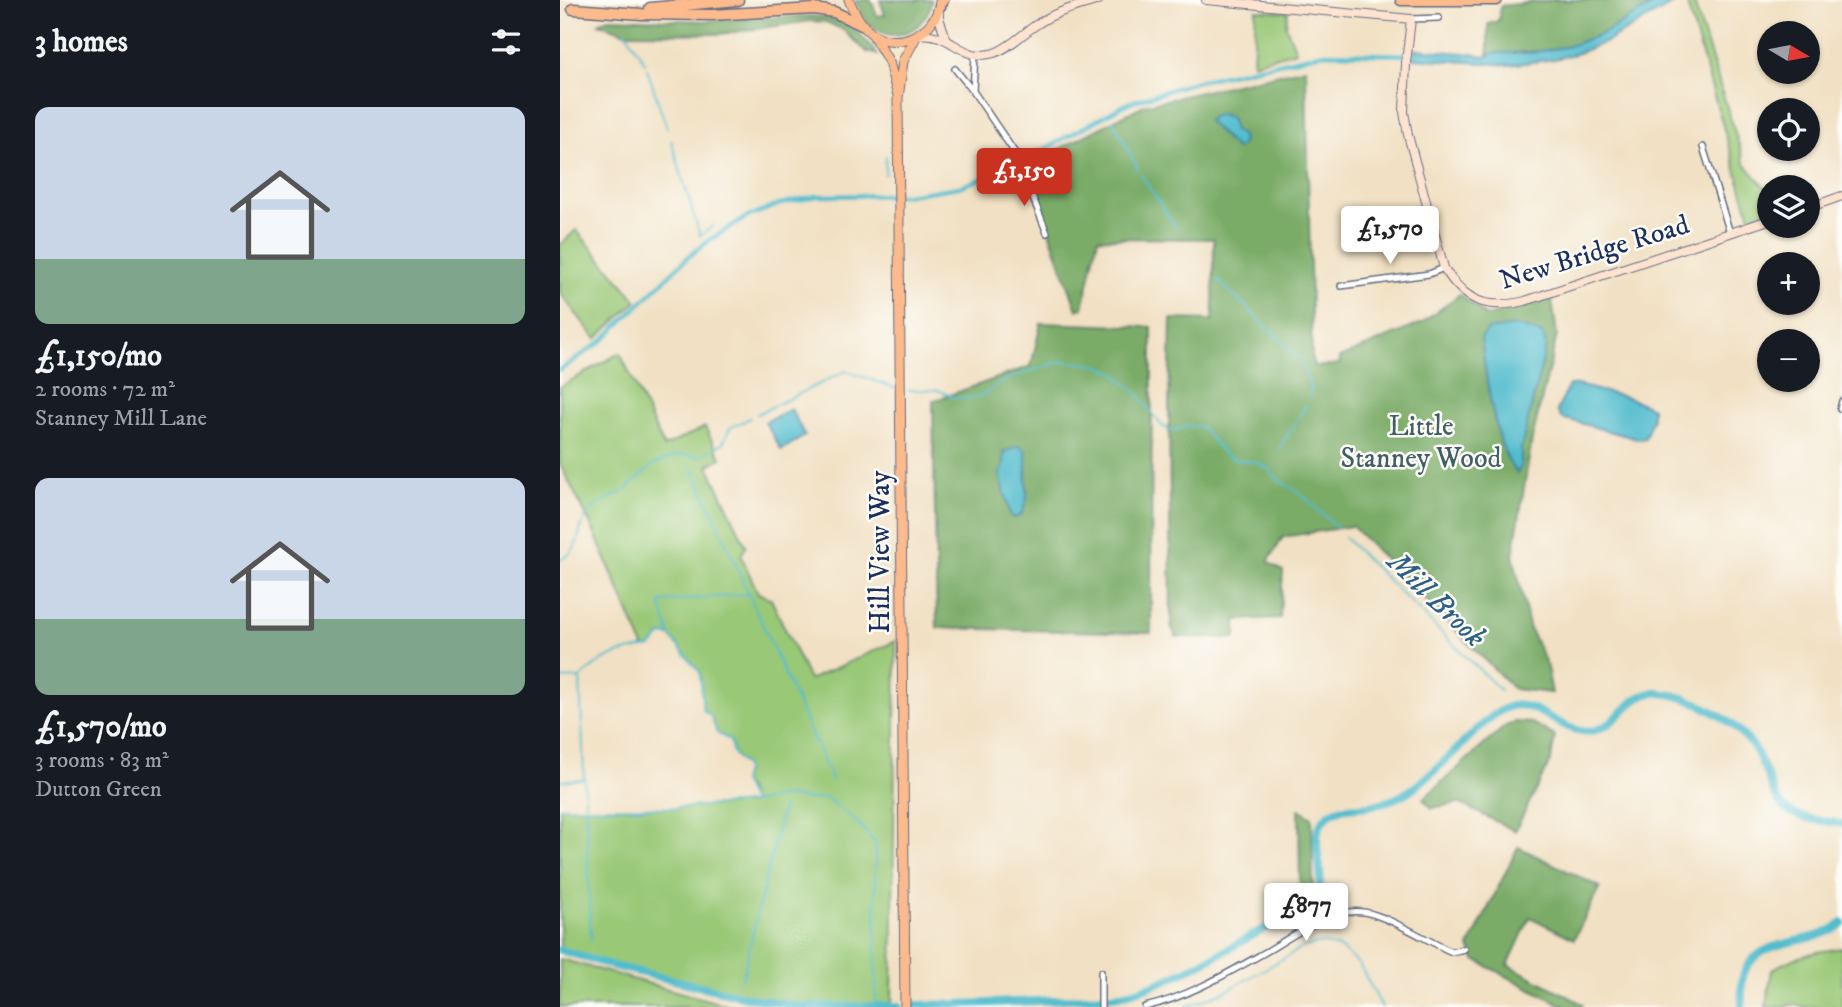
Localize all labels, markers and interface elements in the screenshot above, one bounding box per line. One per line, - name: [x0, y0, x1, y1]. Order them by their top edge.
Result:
- north arrow: [1757, 21, 1820, 84]
- map controls: [1757, 21, 1820, 392]
- icon: filters: [487, 23, 525, 61]
- text: 3 homes: [35, 24, 128, 61]
- button: locate: [1757, 98, 1820, 161]
- pin: £1,150: [967, 148, 1081, 208]
- icon: home: [217, 152, 343, 278]
- text: £1,150: [993, 156, 1055, 185]
- button: layers: [1757, 175, 1820, 238]
- pin: £1,570: [1333, 206, 1447, 266]
- street label: New Bridge Road: [1495, 207, 1693, 298]
- text: £1,570: [1357, 214, 1423, 243]
- button: +: [1757, 252, 1820, 315]
- button: −: [1757, 329, 1820, 392]
- text: £1,150/mo: [35, 338, 162, 375]
- text: 2 rooms · 72 m²: [35, 375, 175, 404]
- text: Stanney Mill Lane: [35, 404, 207, 433]
- park label: Little Stanney Wood: [1340, 409, 1502, 476]
- street label: Hill View Way: [863, 470, 898, 633]
- icon: home: [217, 523, 343, 649]
- water label: Mill Brook: [1378, 543, 1493, 656]
- text: £1,570/mo: [35, 709, 167, 746]
- text: 3 rooms · 83 m²: [35, 746, 169, 775]
- text: Dutton Green: [35, 775, 162, 804]
- pin: £877: [1265, 884, 1347, 943]
- text: £877: [1280, 891, 1332, 920]

